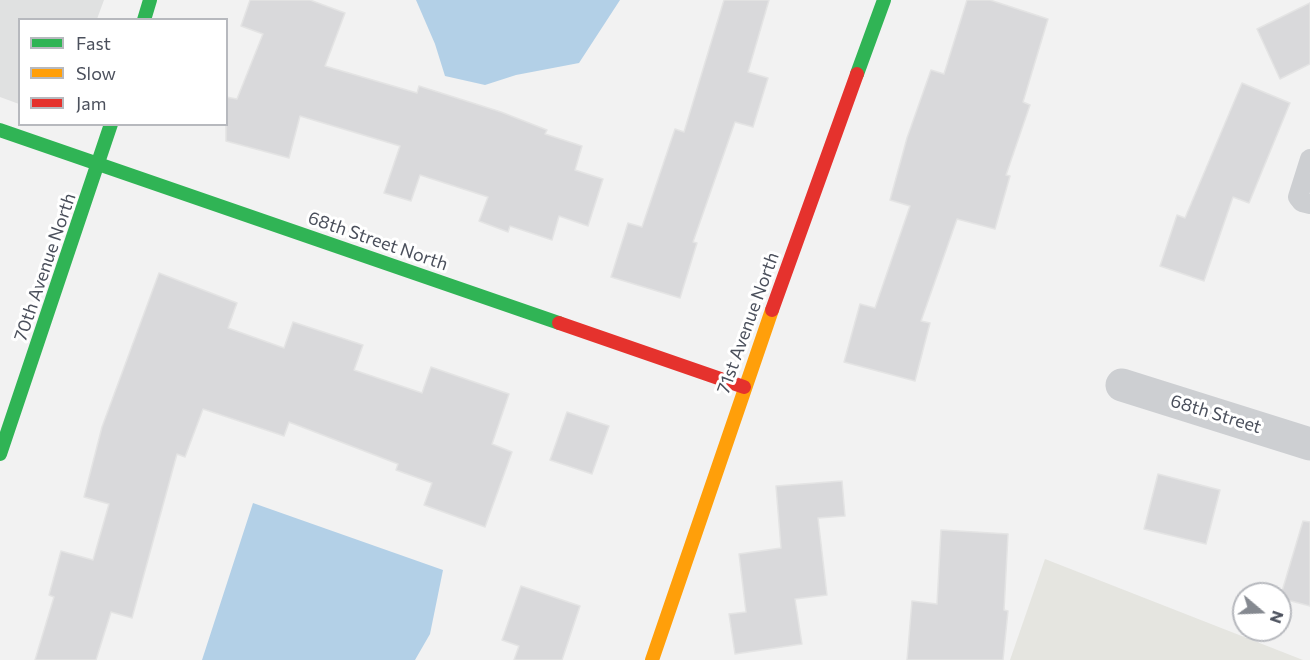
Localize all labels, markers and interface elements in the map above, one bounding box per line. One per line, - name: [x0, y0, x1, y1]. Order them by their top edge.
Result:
- legend: [18, 18, 228, 126]
- text: Fast: [76, 32, 111, 54]
- text: Slow: [76, 62, 116, 84]
- text: Jam: [76, 92, 106, 114]
- street label: 70th Avenue North: [10, 190, 80, 344]
- street label: 68th Street North: [305, 207, 451, 275]
- street label: 71st Avenue North: [712, 249, 784, 397]
- street label: 68th Street: [1168, 390, 1264, 438]
- north arrow: [1232, 582, 1292, 642]
- text: N: [1267, 609, 1289, 626]

